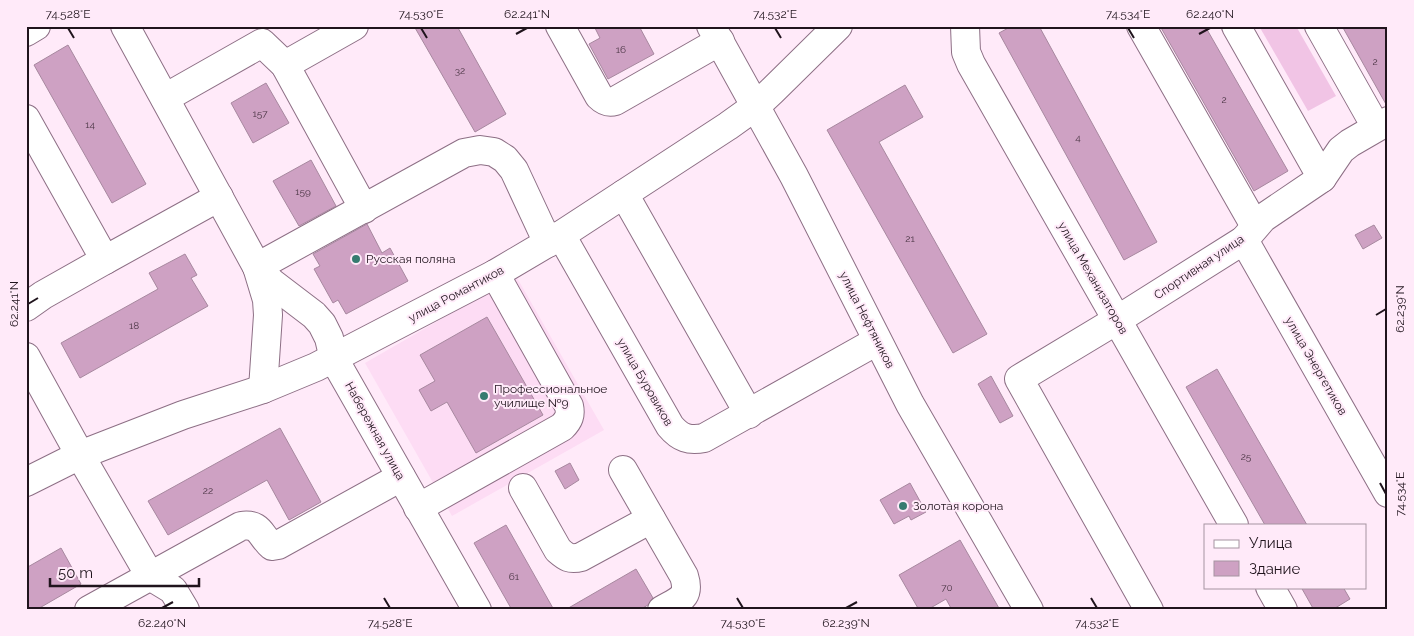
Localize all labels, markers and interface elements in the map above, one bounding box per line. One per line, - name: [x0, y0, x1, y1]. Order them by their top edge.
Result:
- text: 74.528°E: [45, 7, 91, 21]
- text: 74.530°E: [398, 7, 444, 21]
- text: 62.241°N: [504, 7, 550, 21]
- text: 74.532°E: [753, 7, 797, 21]
- text: 74.534°E: [1106, 7, 1150, 21]
- text: 62.240°N: [1186, 7, 1234, 21]
- house number: 16: [616, 44, 626, 55]
- house number: 2: [1372, 56, 1378, 67]
- house number: 32: [455, 65, 465, 76]
- house number: 2: [1221, 94, 1227, 105]
- house number: 157: [252, 108, 268, 119]
- house number: 14: [85, 119, 95, 130]
- house number: 4: [1075, 132, 1081, 143]
- house number: 159: [295, 186, 311, 197]
- street label: улица Механизаторов: [1055, 220, 1131, 336]
- street label: Спортивная улица: [1151, 232, 1247, 302]
- house number: 21: [905, 233, 915, 244]
- place label: Русская поляна: [366, 252, 455, 266]
- marker: Русская поляна: [350, 253, 362, 265]
- street label: улица Романтиков: [406, 263, 506, 325]
- street label: улица Нефтяников: [837, 269, 897, 371]
- text: 62.241°N: [7, 281, 21, 327]
- text: 62.239°N: [1393, 285, 1407, 333]
- street label: улица Энергетиков: [1282, 314, 1350, 418]
- house number: 18: [129, 320, 139, 331]
- street label: улица Буровиков: [614, 336, 676, 428]
- street label: Набережная улица: [342, 379, 408, 483]
- place label: Профессиональное училище №9: [494, 382, 607, 410]
- marker: Профессиональное училище №9: [478, 390, 490, 402]
- house number: 25: [1241, 451, 1252, 462]
- text: 74.534°E: [1393, 472, 1407, 516]
- house number: 22: [203, 485, 213, 496]
- place label: Золотая корона: [913, 499, 1003, 513]
- marker: Золотая корона: [897, 500, 909, 512]
- legend: [1204, 524, 1366, 588]
- text: Улица: [1249, 534, 1293, 552]
- scale bar: [50, 556, 199, 588]
- text: Здание: [1249, 560, 1301, 578]
- text: 50 m: [58, 564, 93, 582]
- house number: 61: [509, 571, 520, 582]
- house number: 70: [941, 582, 953, 593]
- text: 62.240°N: [138, 616, 186, 630]
- text: 74.528°E: [367, 616, 413, 630]
- text: 74.530°E: [720, 616, 766, 630]
- text: 62.239°N: [822, 616, 870, 630]
- text: 74.532°E: [1075, 616, 1119, 630]

